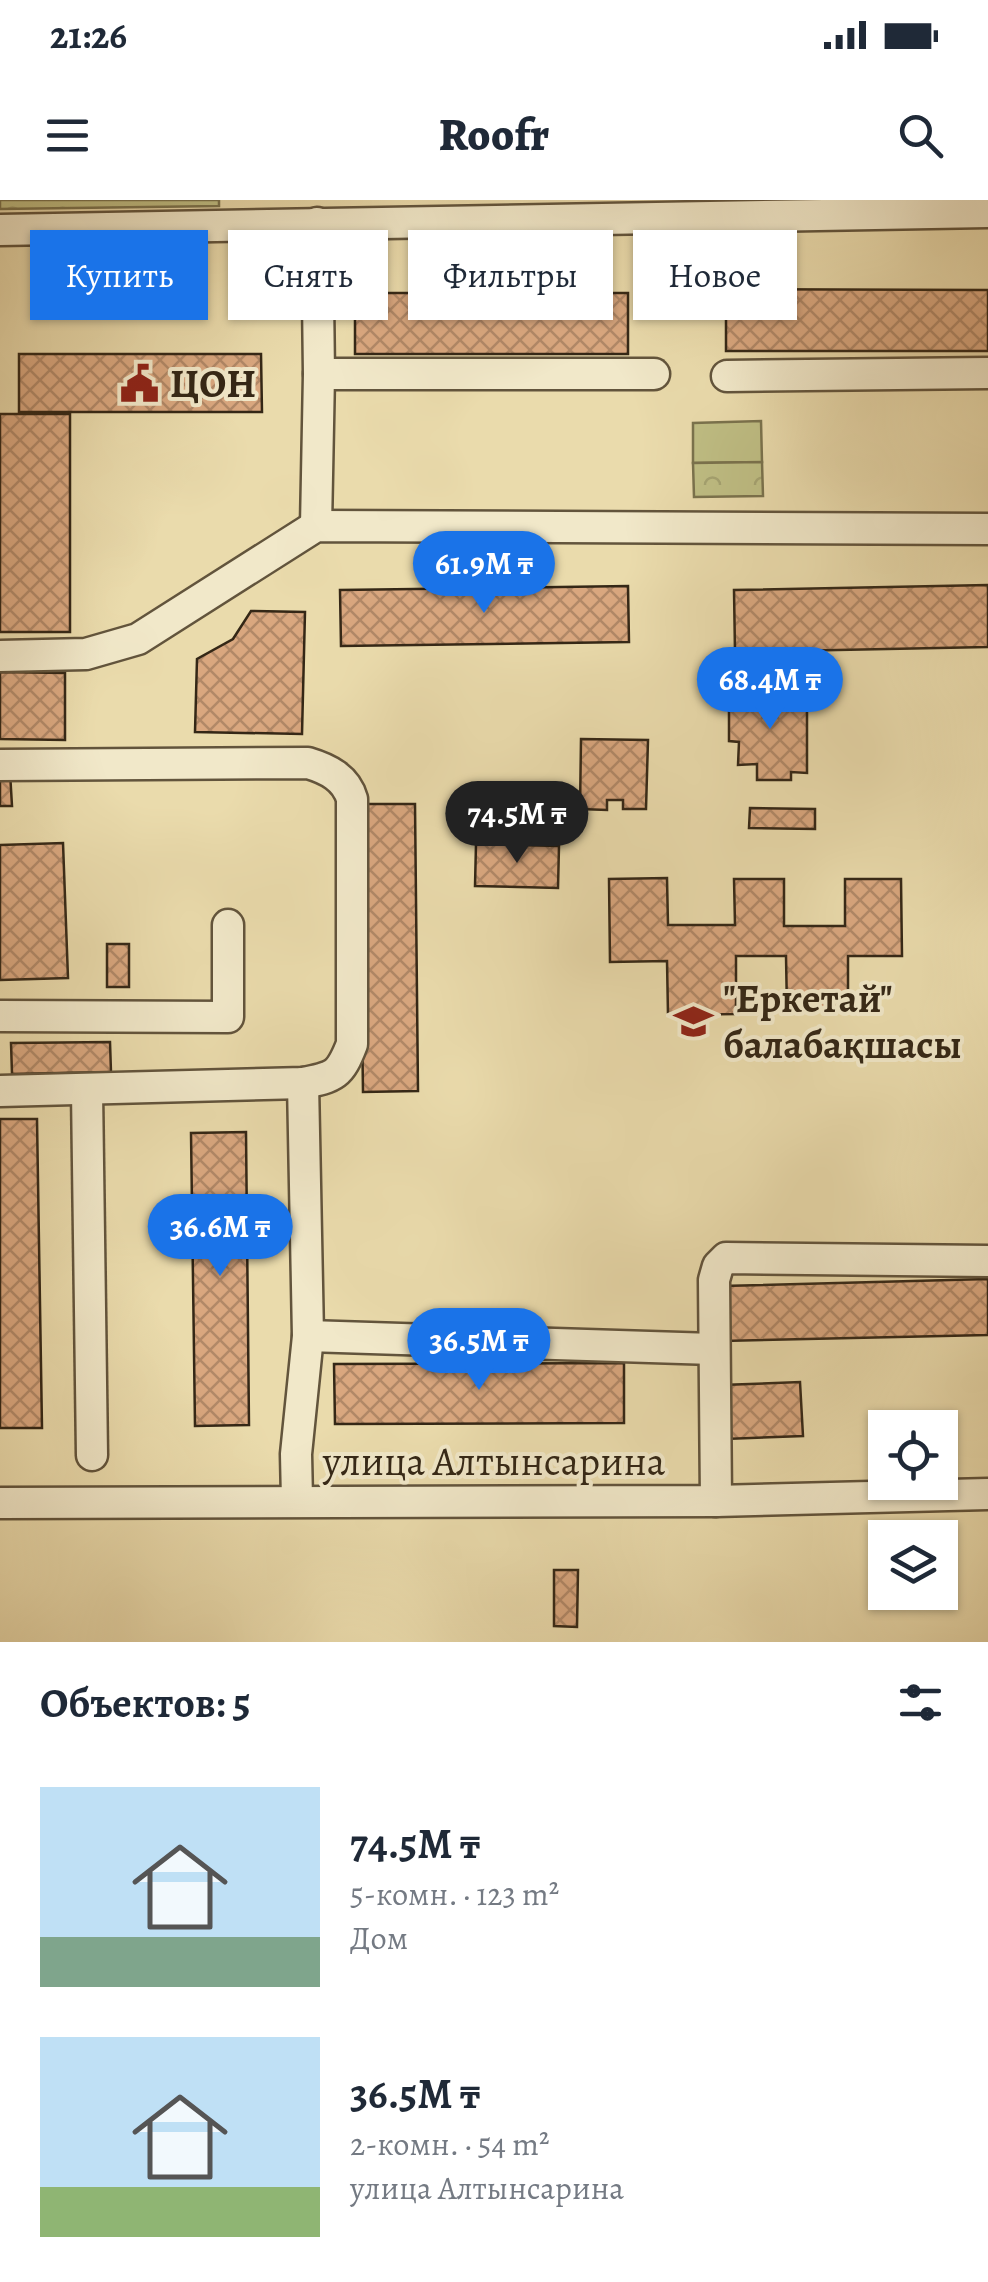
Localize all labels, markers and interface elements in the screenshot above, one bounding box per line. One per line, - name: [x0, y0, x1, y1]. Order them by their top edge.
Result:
- text: 21:26: [50, 9, 127, 61]
- text: Roofr: [439, 104, 549, 166]
- icon: menu: [40, 108, 95, 163]
- icon: search: [893, 108, 948, 163]
- chip: Купить: [30, 230, 208, 320]
- chip: Снять: [228, 230, 388, 320]
- chip: Фильтры: [408, 230, 613, 320]
- chip: Новое: [633, 230, 797, 320]
- place label: ЦОН: [170, 356, 256, 411]
- public building icon: ЦОН: [119, 362, 161, 404]
- pin: 61.9M ₸: [392, 531, 576, 616]
- text: 61.9M ₸: [435, 541, 533, 585]
- pin: 68.4M ₸: [678, 647, 862, 732]
- text: 68.4M ₸: [719, 657, 821, 701]
- pin: 74.5M ₸: [425, 781, 609, 866]
- text: 74.5M ₸: [467, 791, 567, 835]
- place label: "Еркетай" балабақшасы: [723, 971, 962, 1072]
- school or university icon: "Еркетай" балабақшасы: [672, 1000, 714, 1042]
- pin: 36.6M ₸: [128, 1194, 312, 1279]
- text: 36.6M ₸: [170, 1204, 270, 1248]
- pin: 36.5M ₸: [387, 1308, 571, 1393]
- text: 36.5M ₸: [429, 1318, 529, 1362]
- map controls: [868, 1410, 958, 1610]
- button: locate: [868, 1410, 958, 1500]
- street label: улица Алтынсарина: [322, 1434, 666, 1489]
- button: layers: [868, 1520, 958, 1610]
- text: Объектов: 5: [40, 1674, 251, 1731]
- icon: filters: [893, 1675, 948, 1730]
- text: 74.5M ₸: [350, 1815, 480, 1872]
- icon: home: [120, 1827, 240, 1947]
- text: 5-комн. · 123 m²: [350, 1872, 559, 1916]
- text: Дом: [350, 1916, 408, 1960]
- text: 36.5M ₸: [350, 2065, 480, 2122]
- icon: home: [120, 2077, 240, 2197]
- text: 2-комн. · 54 m²: [350, 2122, 549, 2166]
- text: улица Алтынсарина: [350, 2166, 624, 2210]

